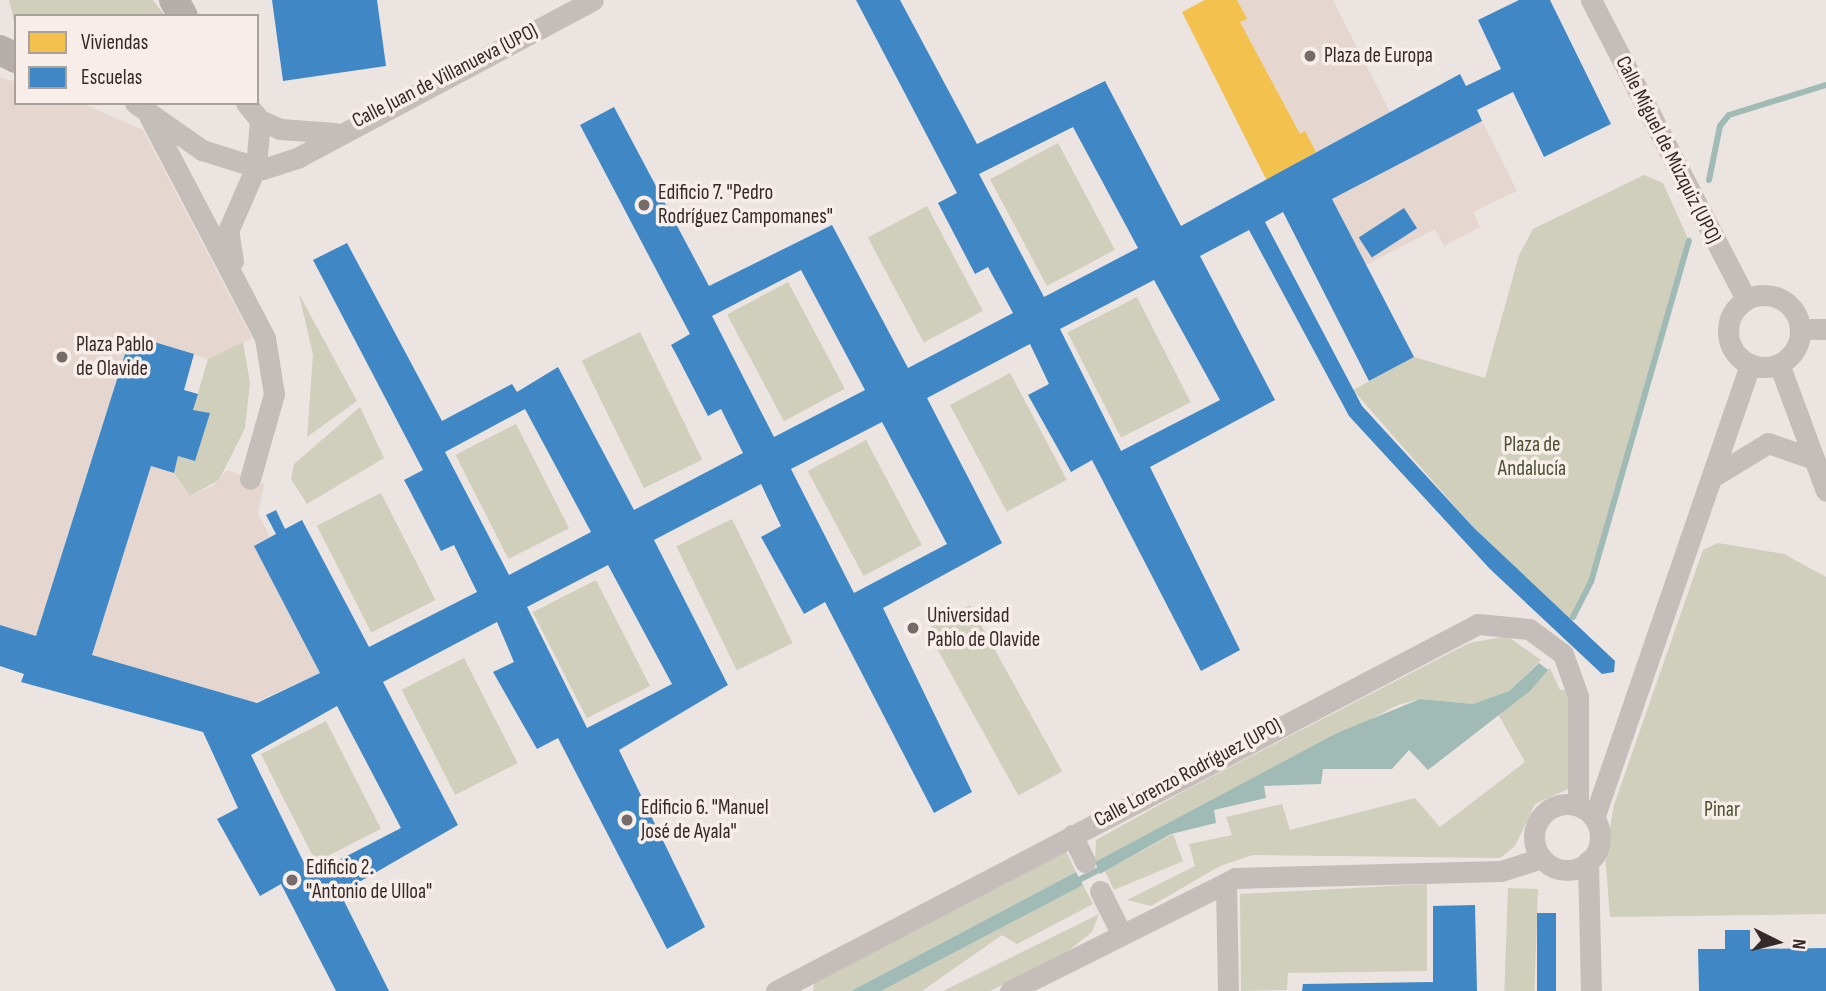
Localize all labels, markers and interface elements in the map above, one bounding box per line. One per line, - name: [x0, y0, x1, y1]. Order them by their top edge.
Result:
- legend: [14, 14, 259, 105]
- street label: Calle Juan de Villanueva (UPO): [348, 18, 542, 134]
- text: Viviendas: [81, 30, 148, 55]
- place label: Plaza de Europa: [1324, 43, 1433, 69]
- marker: Plaza de Europa: [1302, 48, 1318, 64]
- street label: Calle Miguel de Múzquiz (UPO): [1610, 52, 1726, 248]
- text: Escuelas: [81, 65, 142, 90]
- place label: Edificio 7. "Pedro Rodríguez Campomanes": [658, 180, 833, 230]
- marker: Edificio 7. "Pedro Rodríguez Campomanes": [636, 197, 652, 213]
- place label: Plaza Pablo de Olavide: [76, 332, 154, 382]
- marker: Plaza Pablo de Olavide: [54, 349, 70, 365]
- park label: Plaza de Andalucía: [1498, 432, 1566, 482]
- place label: Universidad Pablo de Olavide: [927, 603, 1040, 653]
- marker: Universidad Pablo de Olavide: [905, 620, 921, 636]
- street label: Calle Lorenzo Rodríguez (UPO): [1090, 713, 1286, 833]
- place label: Edificio 6. "Manuel José de Ayala": [641, 795, 769, 845]
- park label: Pinar: [1704, 797, 1740, 823]
- marker: Edificio 6. "Manuel José de Ayala": [619, 812, 635, 828]
- place label: Edificio 2. "Antonio de Ulloa": [306, 855, 432, 905]
- marker: Edificio 2. "Antonio de Ulloa": [284, 872, 300, 888]
- north arrow: [1742, 907, 1812, 977]
- text: N: [1786, 938, 1810, 950]

